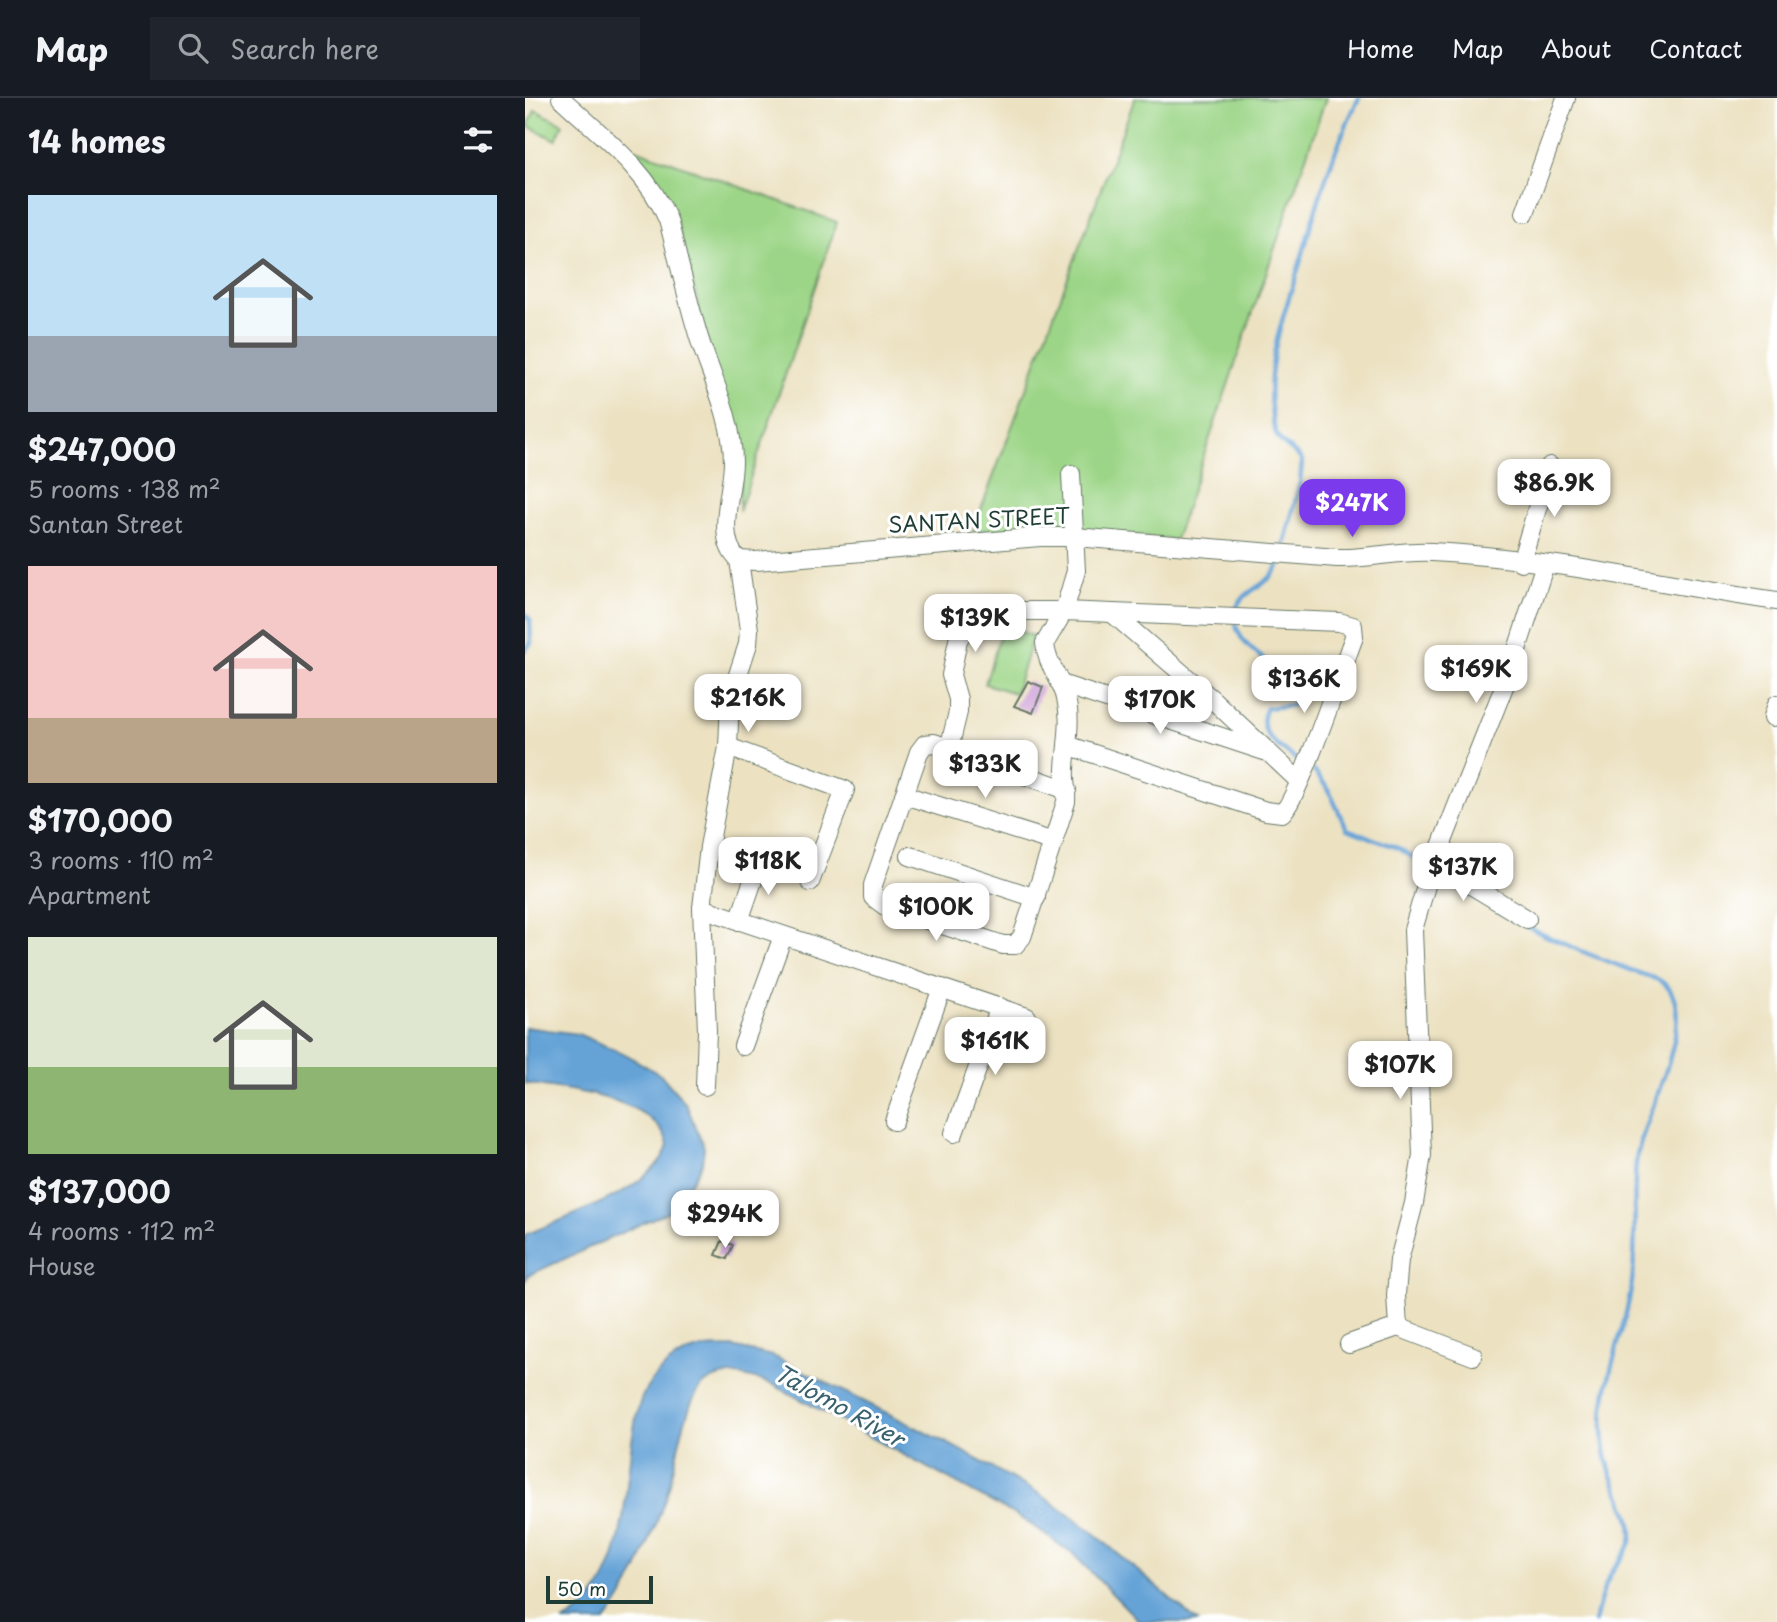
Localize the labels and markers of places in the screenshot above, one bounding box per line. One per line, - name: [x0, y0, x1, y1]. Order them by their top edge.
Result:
- pin: $86.9K: [1497, 460, 1611, 519]
- pin: $247K: [1303, 480, 1401, 539]
- pin: $139K: [926, 594, 1024, 654]
- pin: $169K: [1427, 646, 1525, 705]
- pin: $136K: [1255, 656, 1353, 715]
- pin: $216K: [699, 674, 797, 734]
- pin: $170K: [1111, 676, 1209, 736]
- pin: $133K: [936, 740, 1034, 800]
- pin: $118K: [719, 838, 817, 897]
- pin: $137K: [1414, 844, 1512, 903]
- pin: $100K: [887, 884, 985, 943]
- pin: $161K: [946, 1018, 1044, 1077]
- pin: $107K: [1351, 1042, 1449, 1101]
- pin: $294K: [676, 1190, 774, 1250]

